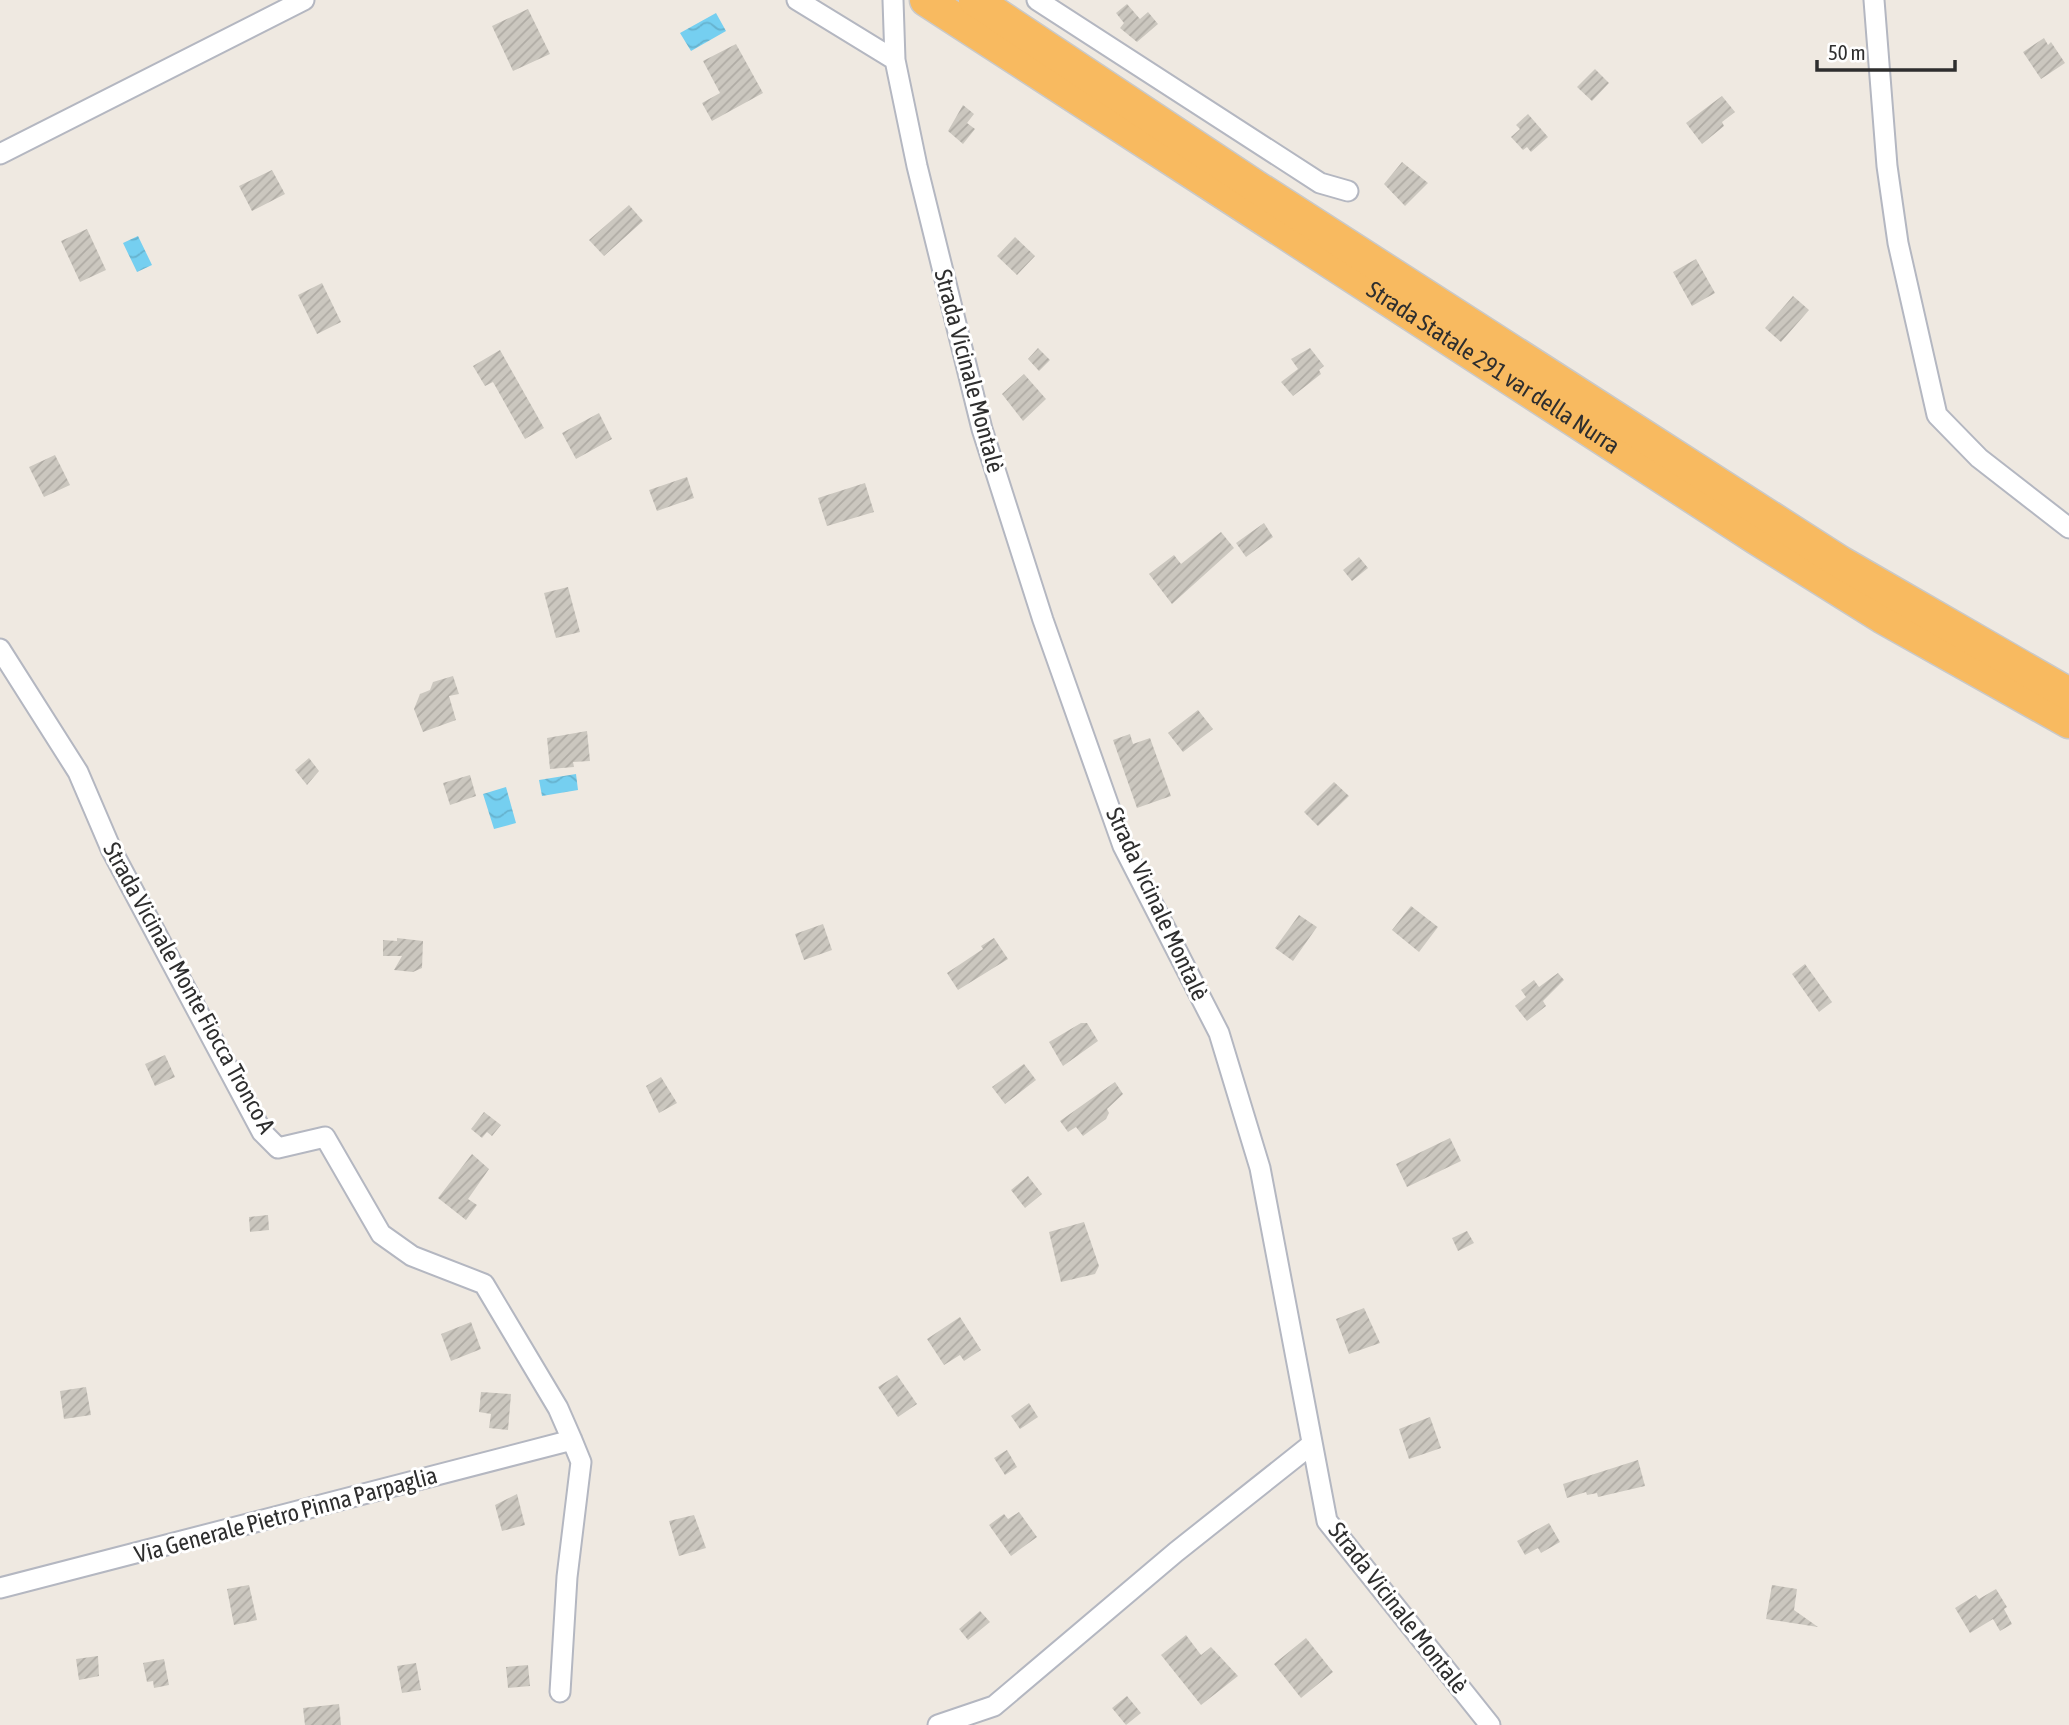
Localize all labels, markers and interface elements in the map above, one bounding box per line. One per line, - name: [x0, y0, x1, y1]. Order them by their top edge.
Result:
- scale bar: [1817, 28, 1955, 72]
- text: 50 m: [1828, 40, 1866, 64]
- street label: Strada Vicinale Montalè: [929, 266, 1010, 476]
- street label: Strada Statale 291 var della Nurra: [1362, 276, 1625, 459]
- street label: Strada Vicinale Montalè: [1101, 803, 1214, 1004]
- street label: Strada Vicinale Monte Fiocca Tronco A: [98, 838, 281, 1138]
- street label: Via Generale Pietro Pinna Parpaglia: [132, 1461, 440, 1568]
- street label: Strada Vicinale Montalè: [1323, 1517, 1474, 1699]

